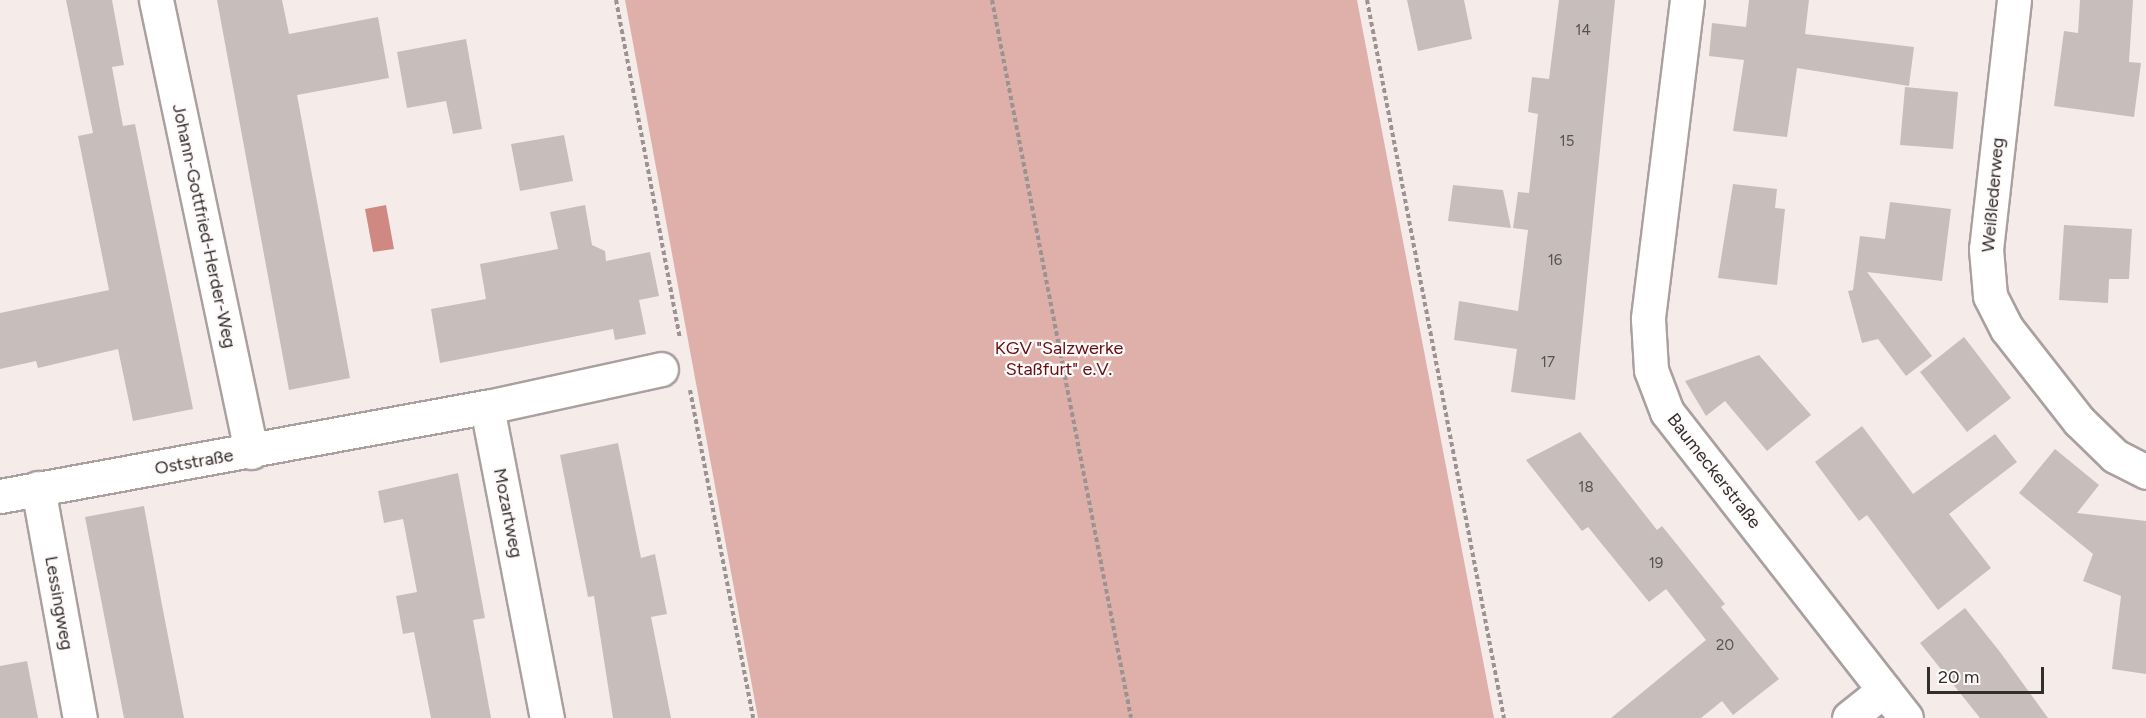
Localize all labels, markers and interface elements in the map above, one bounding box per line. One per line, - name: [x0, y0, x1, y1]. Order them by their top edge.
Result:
- house number: 14: [1575, 22, 1591, 40]
- street label: Johann-Gottfried-Herder-Weg: [168, 102, 240, 350]
- house number: 15: [1560, 133, 1574, 151]
- street label: Weißlederweg: [1977, 137, 2009, 253]
- house number: 16: [1548, 252, 1562, 270]
- park label: KGV "Salzwerke Staßfurt" e.V.: [995, 338, 1123, 380]
- house number: 17: [1541, 354, 1555, 372]
- street label: Baumeckerstraße: [1662, 409, 1766, 533]
- street label: Oststraße: [153, 444, 235, 480]
- street label: Mozartweg: [489, 466, 527, 560]
- house number: 18: [1578, 479, 1594, 497]
- street label: Lessingweg: [40, 554, 78, 652]
- house number: 19: [1649, 555, 1663, 573]
- house number: 20: [1716, 637, 1734, 655]
- scale bar: [1930, 655, 2047, 693]
- text: 20 m: [1938, 666, 1979, 688]

